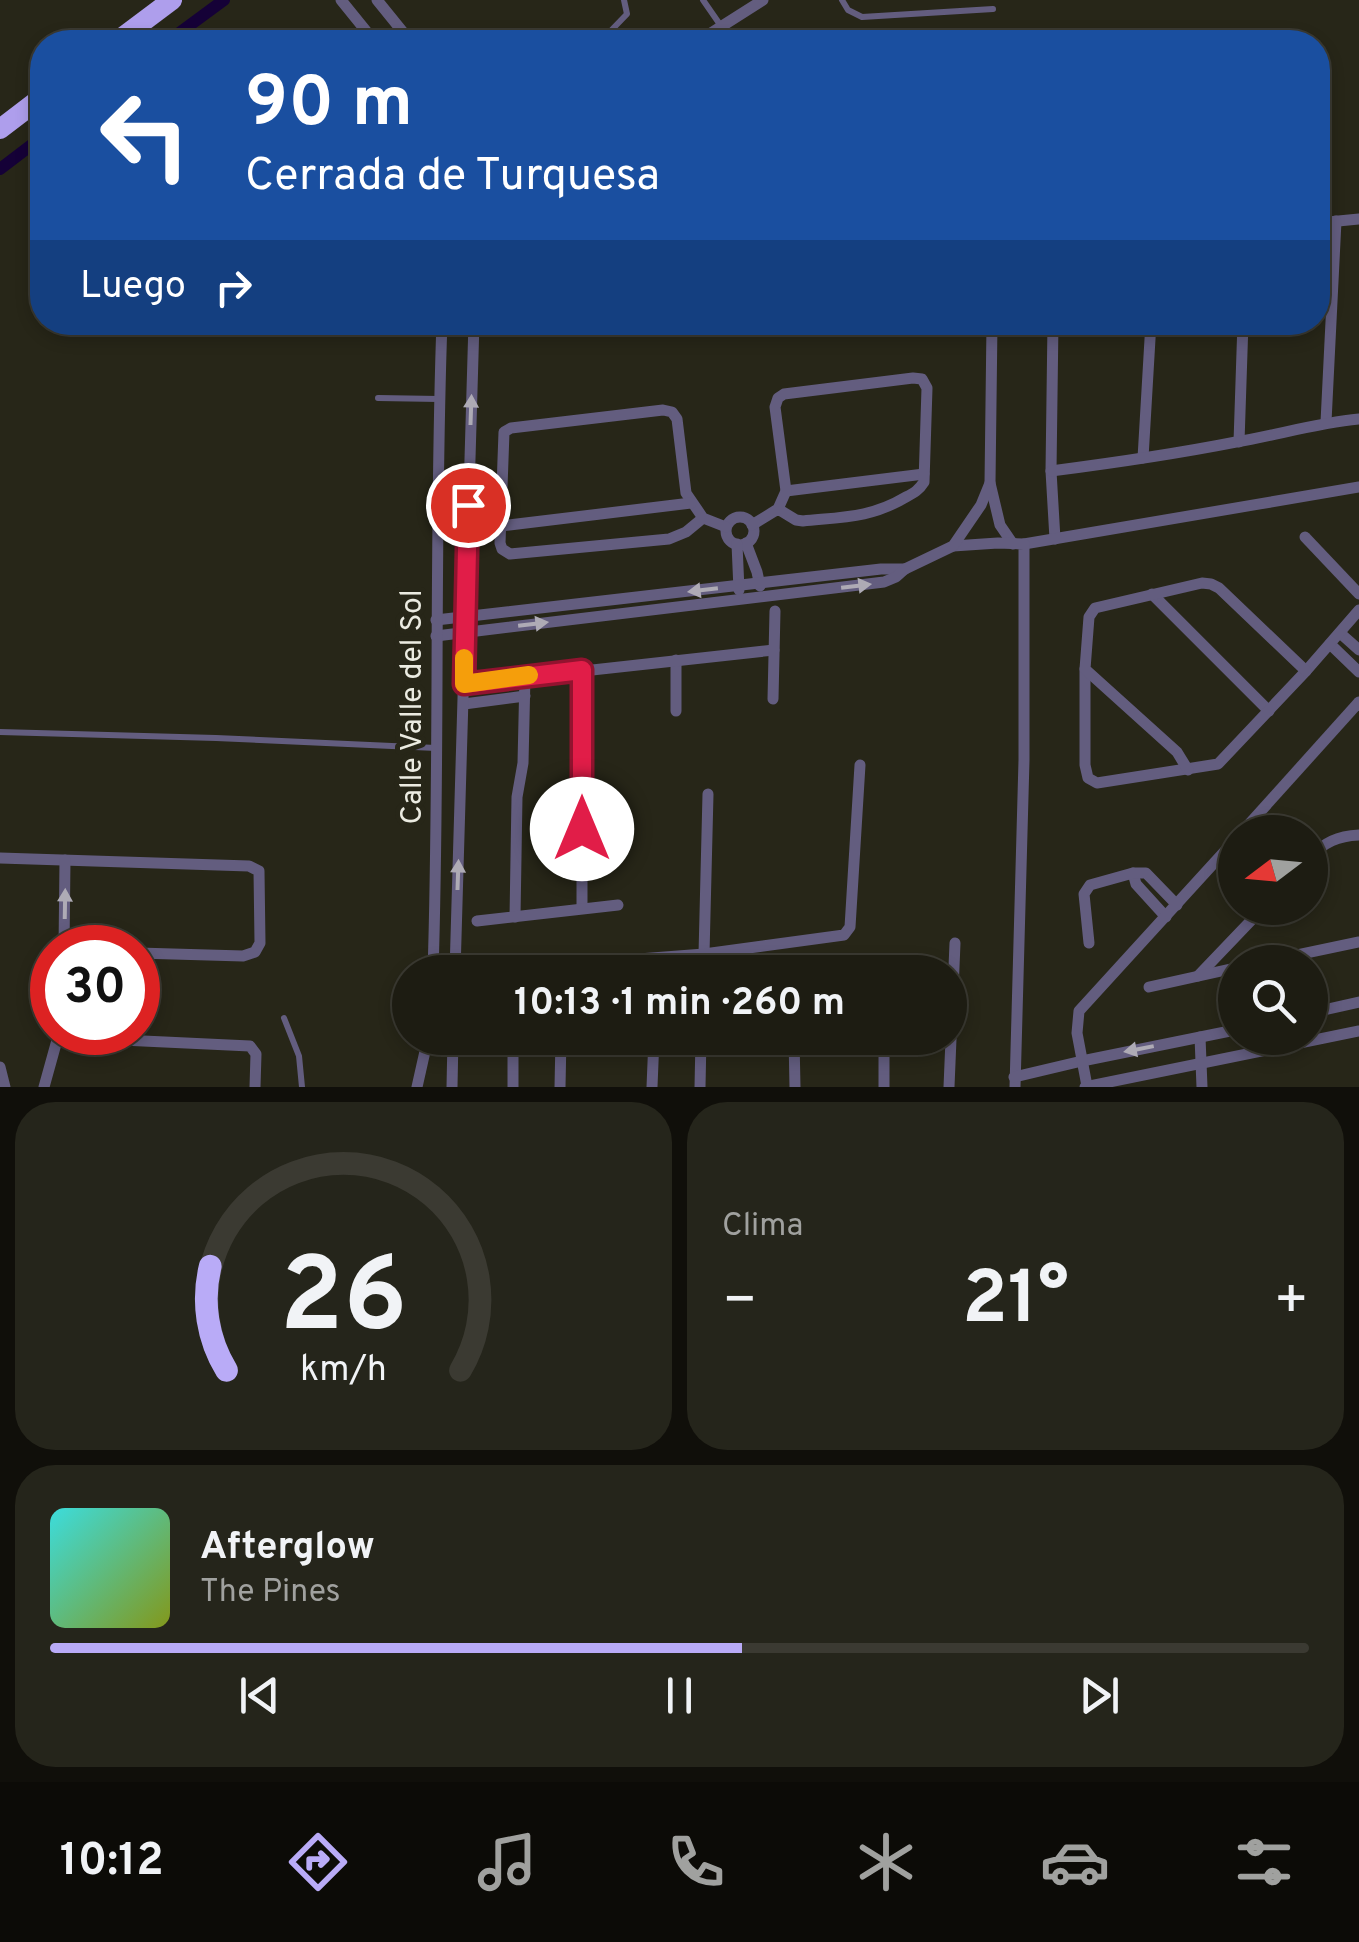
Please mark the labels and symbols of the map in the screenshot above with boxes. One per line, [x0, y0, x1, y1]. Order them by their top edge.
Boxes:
one-way arrow [464, 394, 480, 426]
pin [426, 463, 511, 548]
one-way arrow [840, 578, 872, 594]
one-way arrow [687, 582, 719, 598]
street label: Calle Valle del Sol [395, 590, 432, 825]
one-way arrow [517, 616, 549, 632]
position arrow [530, 777, 634, 881]
north arrow [1218, 815, 1328, 925]
one-way arrow [451, 859, 467, 891]
one-way arrow [57, 887, 73, 919]
speed limit sign: 30 [30, 925, 160, 1055]
one-way arrow [1124, 1042, 1155, 1058]

